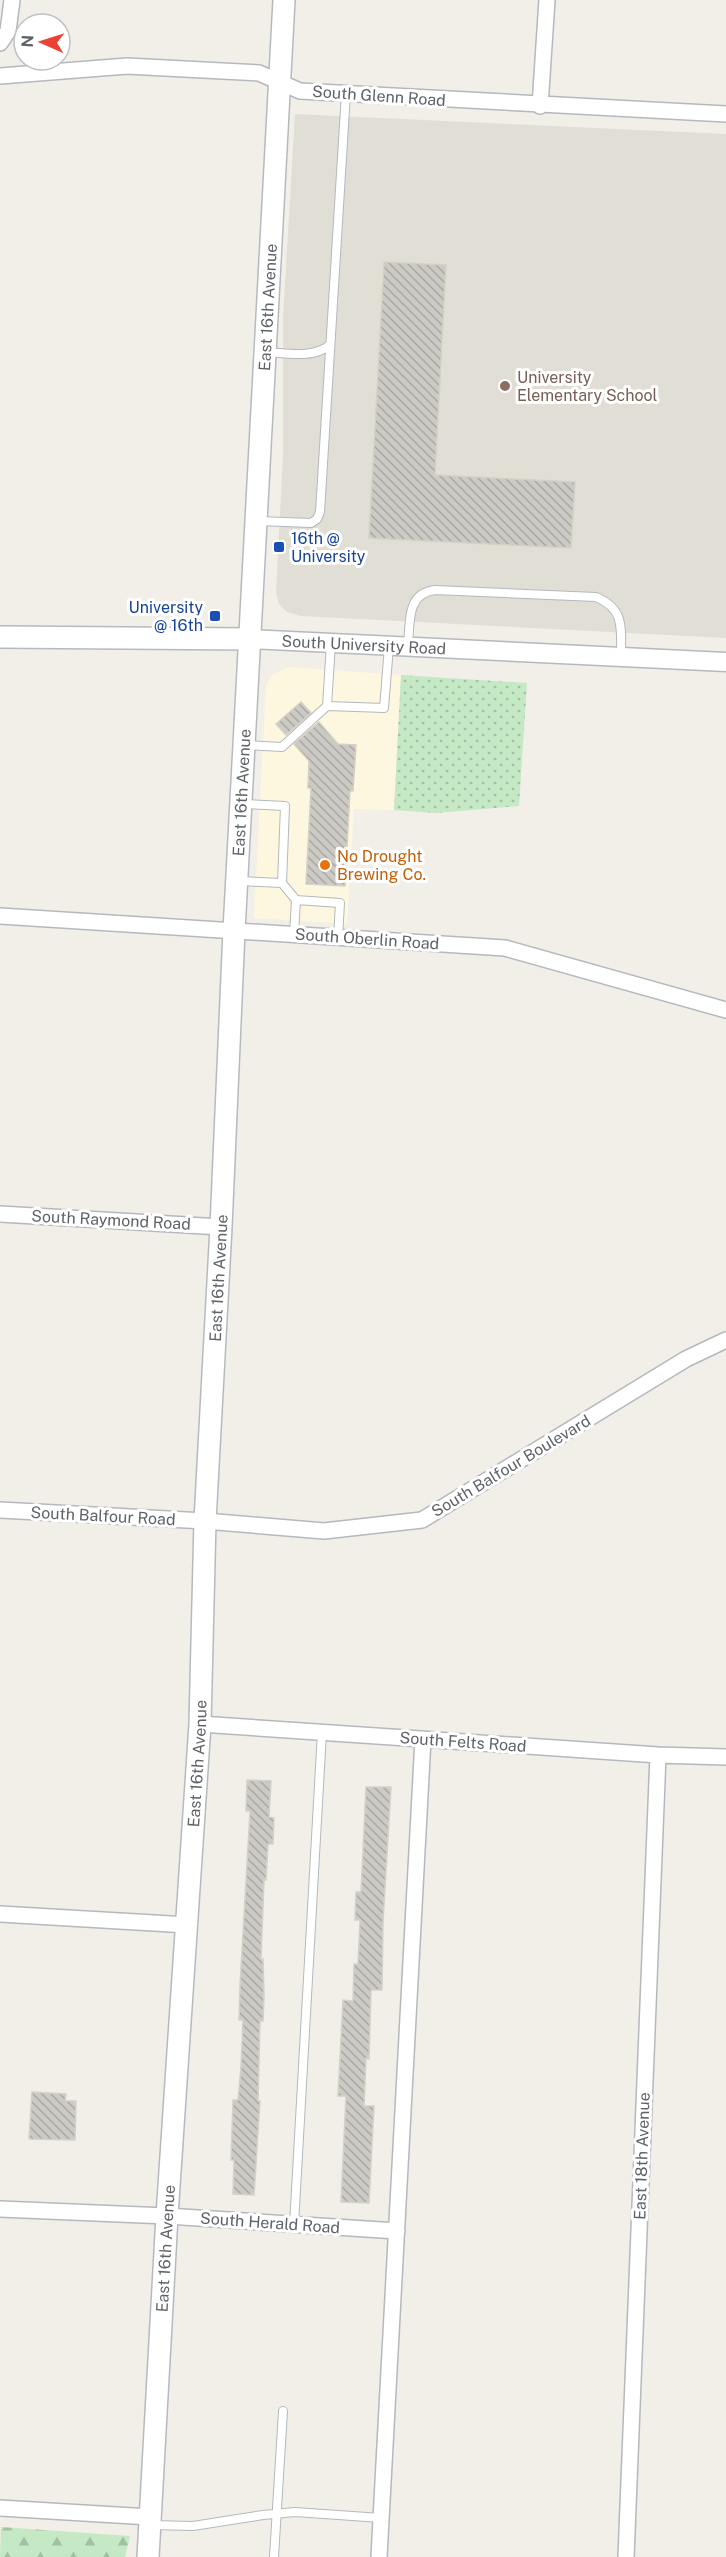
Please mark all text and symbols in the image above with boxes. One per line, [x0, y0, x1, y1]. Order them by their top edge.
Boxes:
north arrow [12, 12, 72, 72]
text: N [18, 34, 37, 48]
street label: South Glenn Road [312, 82, 446, 110]
street label: East 16th Avenue [255, 243, 280, 371]
place label: University Elementary School [517, 368, 658, 405]
marker: University Elementary School [498, 379, 512, 393]
place label: 16th @ University [291, 529, 366, 566]
marker: 16th @ University [272, 540, 286, 554]
place label: University @ 16th [129, 598, 203, 635]
marker: University @ 16th [208, 609, 222, 623]
street label: South University Road [281, 631, 447, 658]
street label: East 16th Avenue [229, 728, 254, 857]
place label: No Drought Brewing Co. [337, 847, 426, 884]
marker: No Drought Brewing Co. [318, 858, 332, 872]
street label: South Oberlin Road [294, 924, 440, 954]
street label: South Raymond Road [31, 1206, 191, 1234]
street label: East 16th Avenue [205, 1214, 231, 1342]
street label: South Balfour Boulevard [428, 1411, 594, 1521]
street label: South Balfour Road [30, 1503, 176, 1529]
street label: East 16th Avenue [184, 1700, 210, 1828]
street label: South Felts Road [399, 1728, 527, 1756]
street label: East 18th Avenue [630, 2092, 654, 2220]
street label: East 16th Avenue [152, 2184, 179, 2313]
street label: South Herald Road [199, 2209, 341, 2237]

